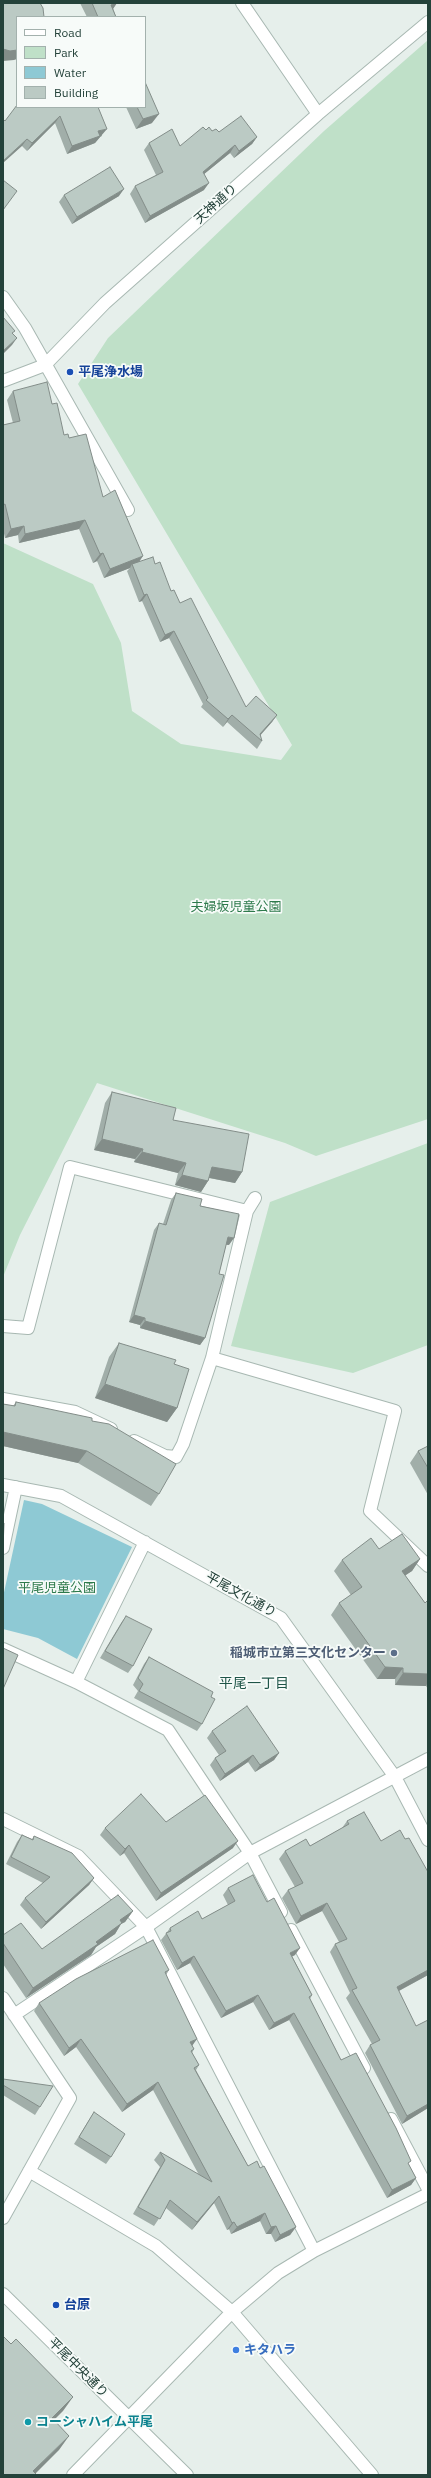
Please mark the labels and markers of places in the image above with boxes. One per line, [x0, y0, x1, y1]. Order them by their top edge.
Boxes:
place label: 平尾浄水場 [78, 364, 143, 380]
marker: 平尾浄水場 [65, 367, 75, 377]
place label: 稲城市立第三文化センター [230, 1645, 386, 1661]
marker: 稲城市立第三文化センター [389, 1648, 399, 1658]
place label: 台原 [64, 2297, 90, 2313]
marker: 台原 [51, 2300, 61, 2310]
place label: キタハラ [244, 2342, 296, 2358]
marker: キタハラ [231, 2345, 241, 2355]
place label: コーシャハイム平尾 [36, 2414, 153, 2430]
marker: コーシャハイム平尾 [23, 2417, 33, 2427]

